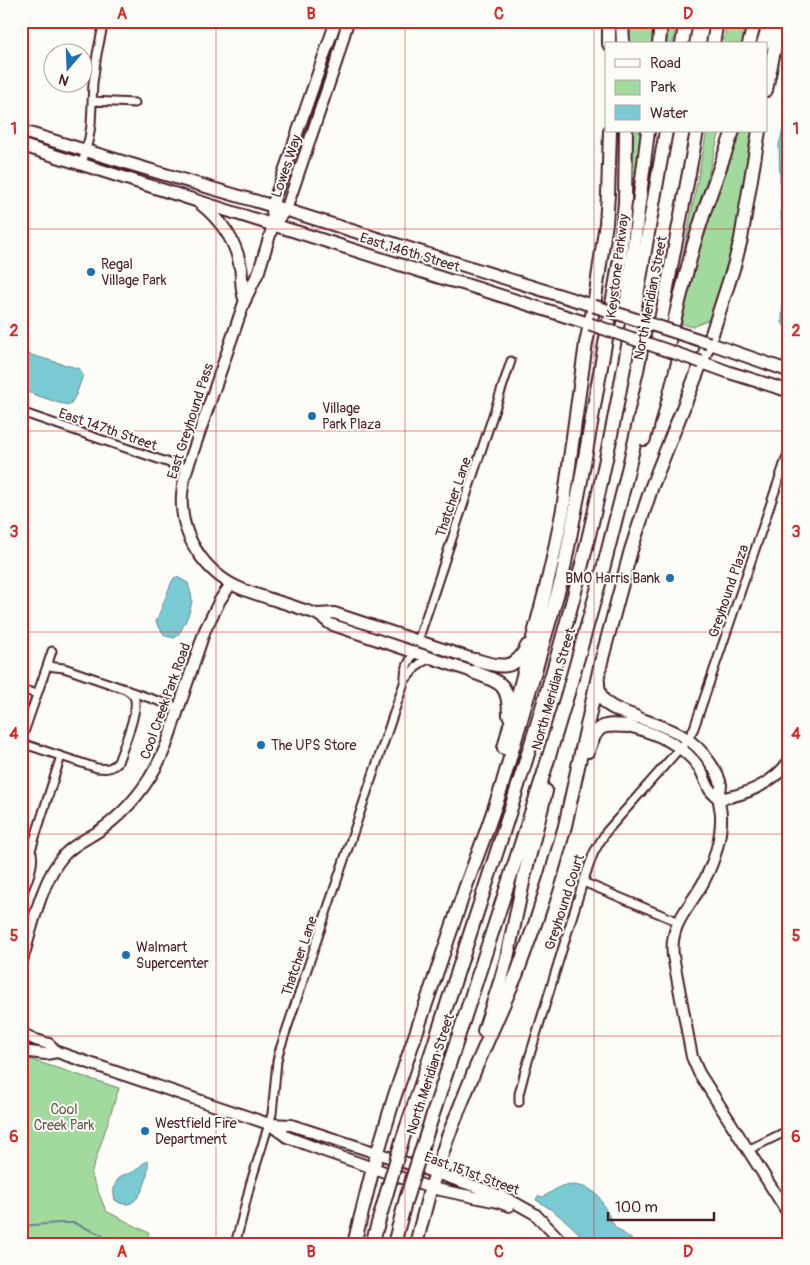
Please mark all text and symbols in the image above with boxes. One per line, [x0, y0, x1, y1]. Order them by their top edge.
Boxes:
text: A [117, 4, 128, 24]
text: B [306, 4, 316, 24]
text: C [494, 4, 504, 24]
text: D [683, 4, 693, 24]
north arrow [42, 42, 92, 92]
legend [605, 42, 768, 132]
text: Road [650, 54, 681, 73]
text: N [57, 70, 71, 89]
text: Park [650, 78, 677, 97]
text: Water [650, 104, 689, 123]
text: 1 [11, 119, 17, 139]
text: 1 [793, 119, 799, 139]
street label: Lowes Way [268, 132, 305, 200]
street label: Keystone Parkway [603, 213, 632, 319]
street label: East 146th Street [358, 229, 462, 276]
street label: North Meridian Street [630, 234, 671, 362]
place label: Regal Village Park [101, 256, 167, 289]
marker: Regal Village Park [85, 266, 97, 278]
text: 2 [10, 321, 19, 341]
text: 2 [792, 321, 801, 341]
street label: East Greyhound Pass [164, 360, 217, 481]
place label: Village Park Plaza [322, 400, 381, 433]
street label: East 147th Street [56, 405, 160, 454]
marker: Village Park Plaza [306, 410, 318, 422]
street label: Thatcher Lane [432, 455, 475, 539]
text: 3 [10, 522, 19, 542]
text: 3 [792, 522, 801, 542]
street label: Greyhound Plaza [705, 542, 752, 640]
place label: BMO Harris Bank [565, 570, 660, 587]
marker: BMO Harris Bank [664, 572, 676, 584]
street label: North Meridian Street [528, 626, 579, 752]
street label: Cool Creek Park Road [137, 641, 194, 762]
text: 4 [9, 724, 19, 744]
text: 4 [791, 724, 801, 744]
place label: The UPS Store [271, 737, 357, 754]
marker: The UPS Store [255, 739, 267, 751]
street label: Greyhound Court [541, 852, 588, 952]
street label: Thatcher Lane [278, 914, 321, 998]
text: 5 [10, 926, 19, 946]
text: 5 [792, 926, 801, 946]
place label: Walmart Supercenter [136, 939, 209, 972]
marker: Walmart Supercenter [120, 949, 132, 961]
street label: North Meridian Street [403, 1011, 458, 1137]
park label: Cool Creek Park [34, 1101, 94, 1134]
place label: Westfield Fire Department [155, 1115, 237, 1148]
marker: Westfield Fire Department [139, 1125, 151, 1137]
text: 6 [9, 1127, 19, 1147]
text: 6 [791, 1127, 801, 1147]
street label: East 151st Street [422, 1148, 522, 1199]
scale bar [608, 1190, 714, 1222]
text: 100 m [615, 1198, 658, 1217]
text: A [117, 1242, 128, 1262]
text: B [306, 1242, 316, 1262]
text: C [494, 1242, 504, 1262]
text: D [683, 1242, 693, 1262]

